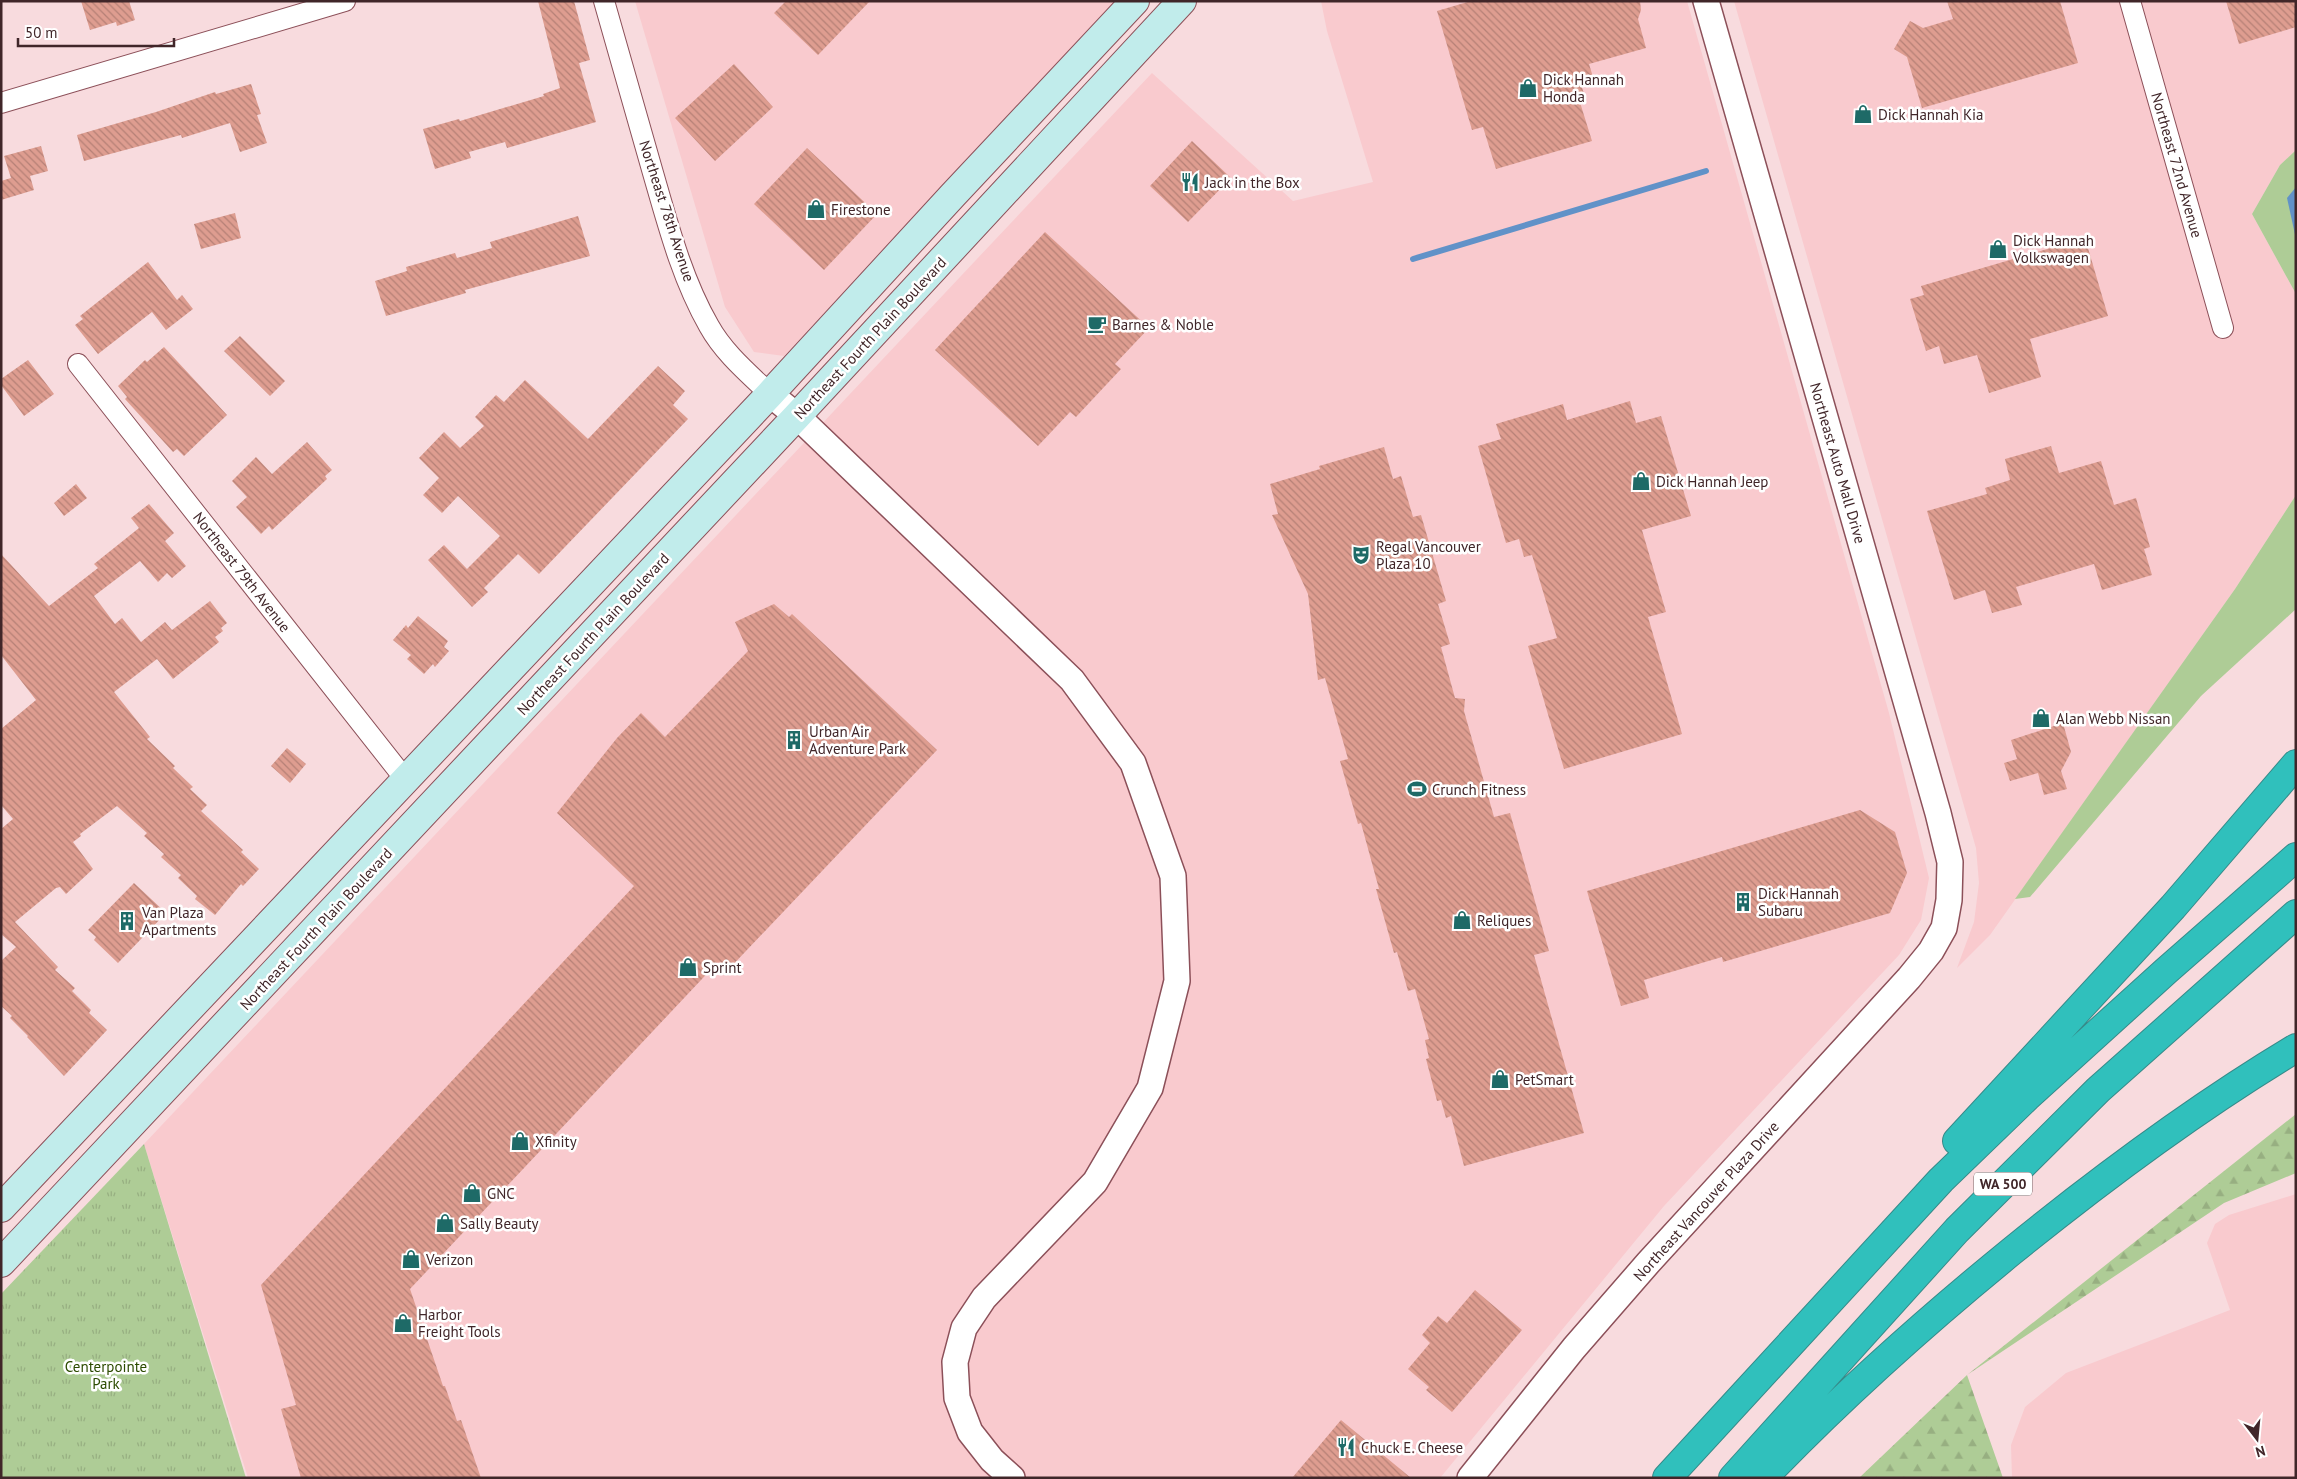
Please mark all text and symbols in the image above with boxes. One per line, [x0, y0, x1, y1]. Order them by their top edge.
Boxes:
scale bar [18, 15, 174, 47]
text: 50 m [25, 23, 58, 42]
place label: Dick Hannah Honda [1543, 70, 1624, 106]
shop icon: Dick Hannah Honda [1517, 77, 1539, 99]
street label: Northeast 72nd Avenue [2147, 90, 2207, 240]
shop icon: Dick Hannah Kia [1852, 103, 1874, 125]
place label: Dick Hannah Kia [1878, 105, 1984, 124]
street label: Northeast 78th Avenue [635, 138, 699, 284]
restaurant icon: Jack in the Box [1179, 171, 1201, 193]
place label: Jack in the Box [1204, 173, 1300, 192]
shop icon: Firestone [805, 198, 827, 220]
place label: Firestone [831, 200, 891, 219]
place label: Dick Hannah Volkswagen [2012, 231, 2094, 267]
shop icon: Dick Hannah Volkswagen [1987, 238, 2009, 260]
street label: Northeast Fourth Plain Boulevard [790, 253, 950, 423]
cafe icon: Barnes & Noble [1086, 313, 1108, 335]
place label: Barnes & Noble [1112, 315, 1214, 334]
street label: Northeast Auto Mall Drive [1806, 380, 1870, 546]
shop icon: Dick Hannah Jeep [1630, 470, 1652, 492]
place label: Dick Hannah Jeep [1656, 472, 1768, 491]
street label: Northeast 79th Avenue [189, 508, 295, 636]
place label: Regal Vancouver Plaza 10 [1376, 537, 1481, 573]
theatre icon: Regal Vancouver Plaza 10 [1350, 544, 1372, 566]
street label: Northeast Fourth Plain Boulevard [513, 549, 673, 719]
shop icon: Alan Webb Nissan [2030, 707, 2052, 729]
place label: Alan Webb Nissan [2056, 709, 2171, 728]
place label: Urban Air Adventure Park [809, 722, 907, 758]
building icon: Urban Air Adventure Park [783, 729, 805, 751]
sports icon: Crunch Fitness [1406, 778, 1428, 800]
place label: Crunch Fitness [1432, 780, 1526, 799]
street label: Northeast Fourth Plain Boulevard [236, 844, 396, 1014]
place label: Dick Hannah Subaru [1758, 884, 1839, 920]
building icon: Dick Hannah Subaru [1732, 891, 1754, 913]
place label: Van Plaza Apartments [141, 903, 216, 939]
shop icon: Reliques [1451, 909, 1473, 931]
building icon: Van Plaza Apartments [116, 910, 138, 932]
place label: Reliques [1477, 911, 1531, 930]
shop icon: Sprint [677, 956, 699, 978]
place label: Sprint [703, 958, 742, 977]
shop icon: PetSmart [1489, 1068, 1511, 1090]
place label: PetSmart [1515, 1070, 1574, 1089]
street label: Northeast Vancouver Plaza Drive [1629, 1117, 1783, 1285]
shop icon: Xfinity [509, 1130, 531, 1152]
place label: Xfinity [535, 1132, 577, 1151]
road number: WA 500 [1974, 1172, 2032, 1196]
shop icon: GNC [461, 1182, 483, 1204]
place label: GNC [487, 1184, 515, 1203]
shop icon: Sally Beauty [434, 1212, 456, 1234]
place label: Sally Beauty [460, 1214, 539, 1233]
shop icon: Verizon [400, 1248, 422, 1270]
place label: Verizon [425, 1250, 473, 1269]
place label: Harbor Freight Tools [418, 1305, 501, 1341]
shop icon: Harbor Freight Tools [392, 1312, 414, 1334]
park label: Centerpointe Park [65, 1357, 147, 1393]
north arrow [2232, 1414, 2282, 1464]
restaurant icon: Chuck E. Cheese [1335, 1436, 1357, 1458]
place label: Chuck E. Cheese [1361, 1438, 1463, 1457]
text: N [2254, 1442, 2267, 1461]

